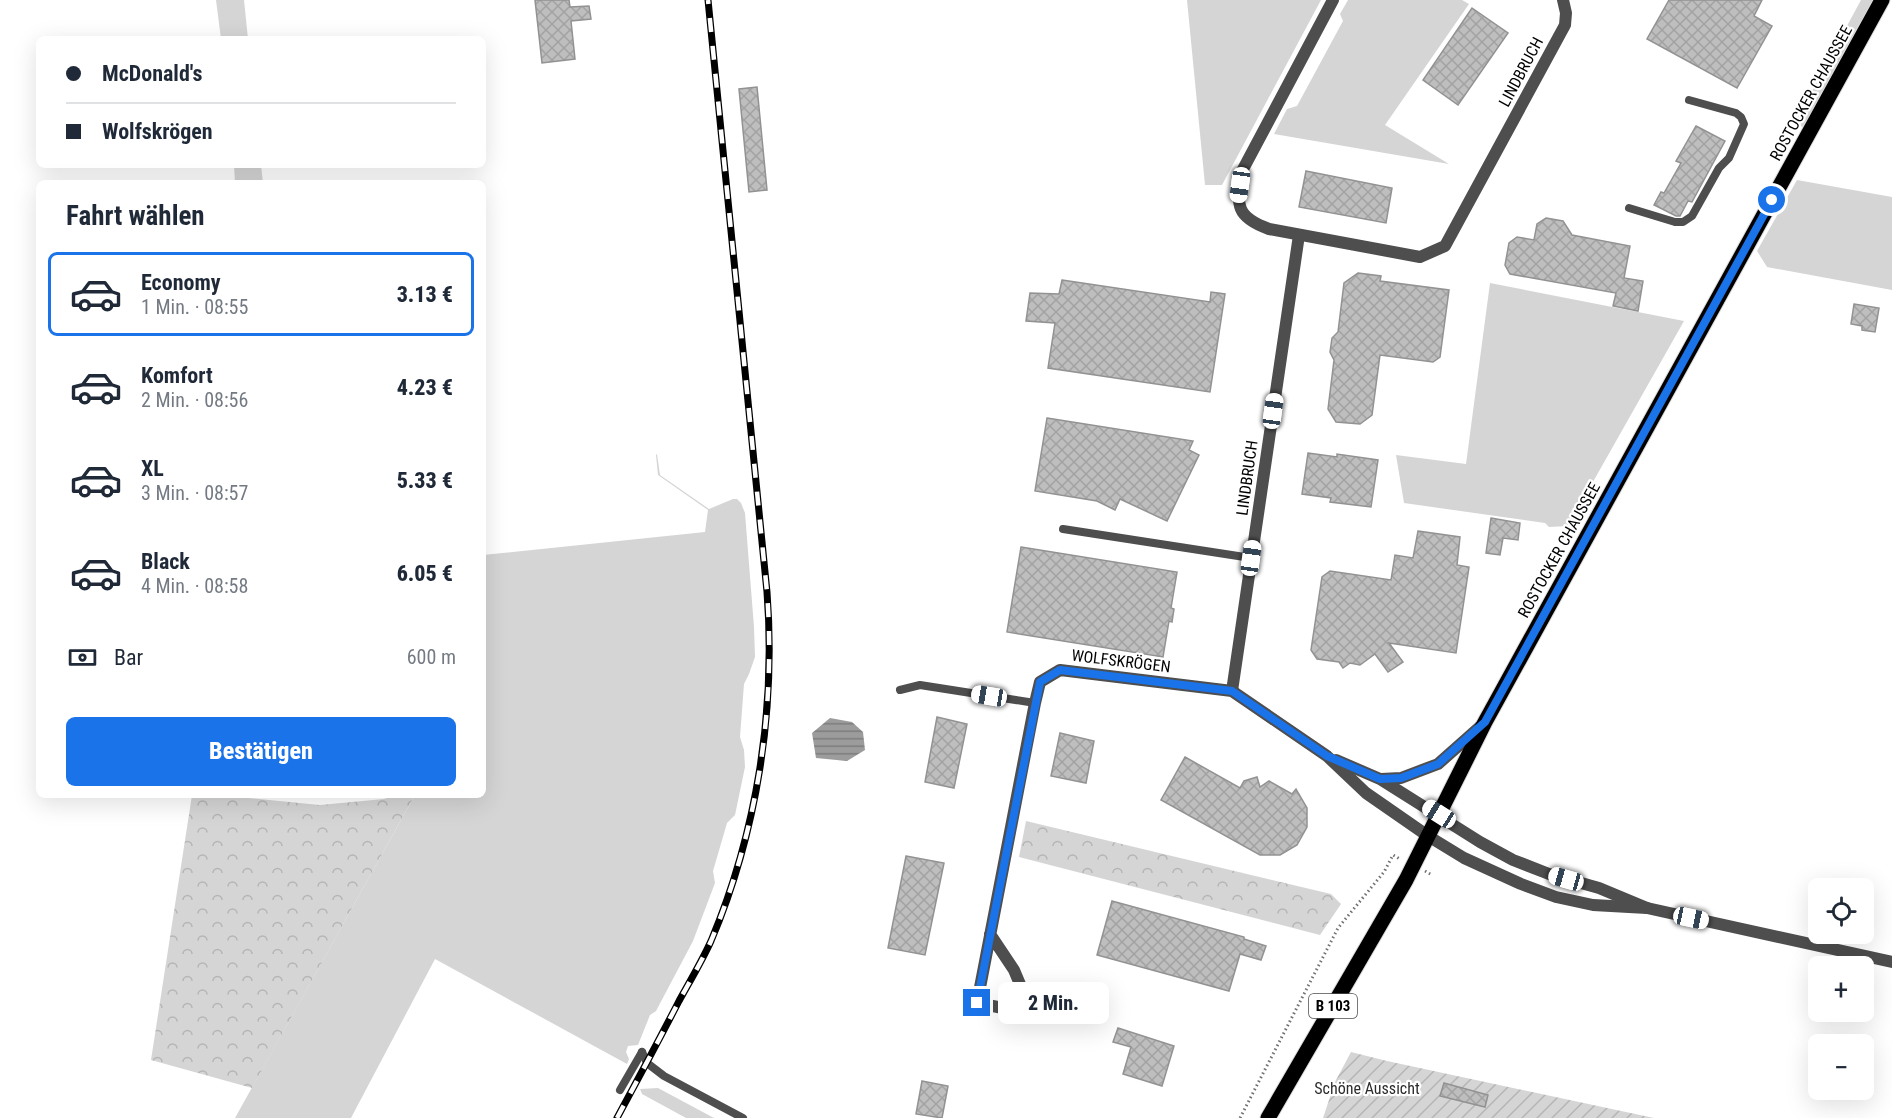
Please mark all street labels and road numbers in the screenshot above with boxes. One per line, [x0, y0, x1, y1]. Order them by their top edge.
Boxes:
street label: ROSTOCKER CHAUSSEE [1766, 22, 1856, 164]
street label: LINDBRUCH [1495, 34, 1547, 110]
street label: LINDBRUCH [1232, 439, 1262, 517]
street label: ROSTOCKER CHAUSSEE [1514, 479, 1604, 621]
street label: WOLFSKRÖGEN [1070, 646, 1172, 676]
road number: B 103 [1309, 994, 1357, 1018]

